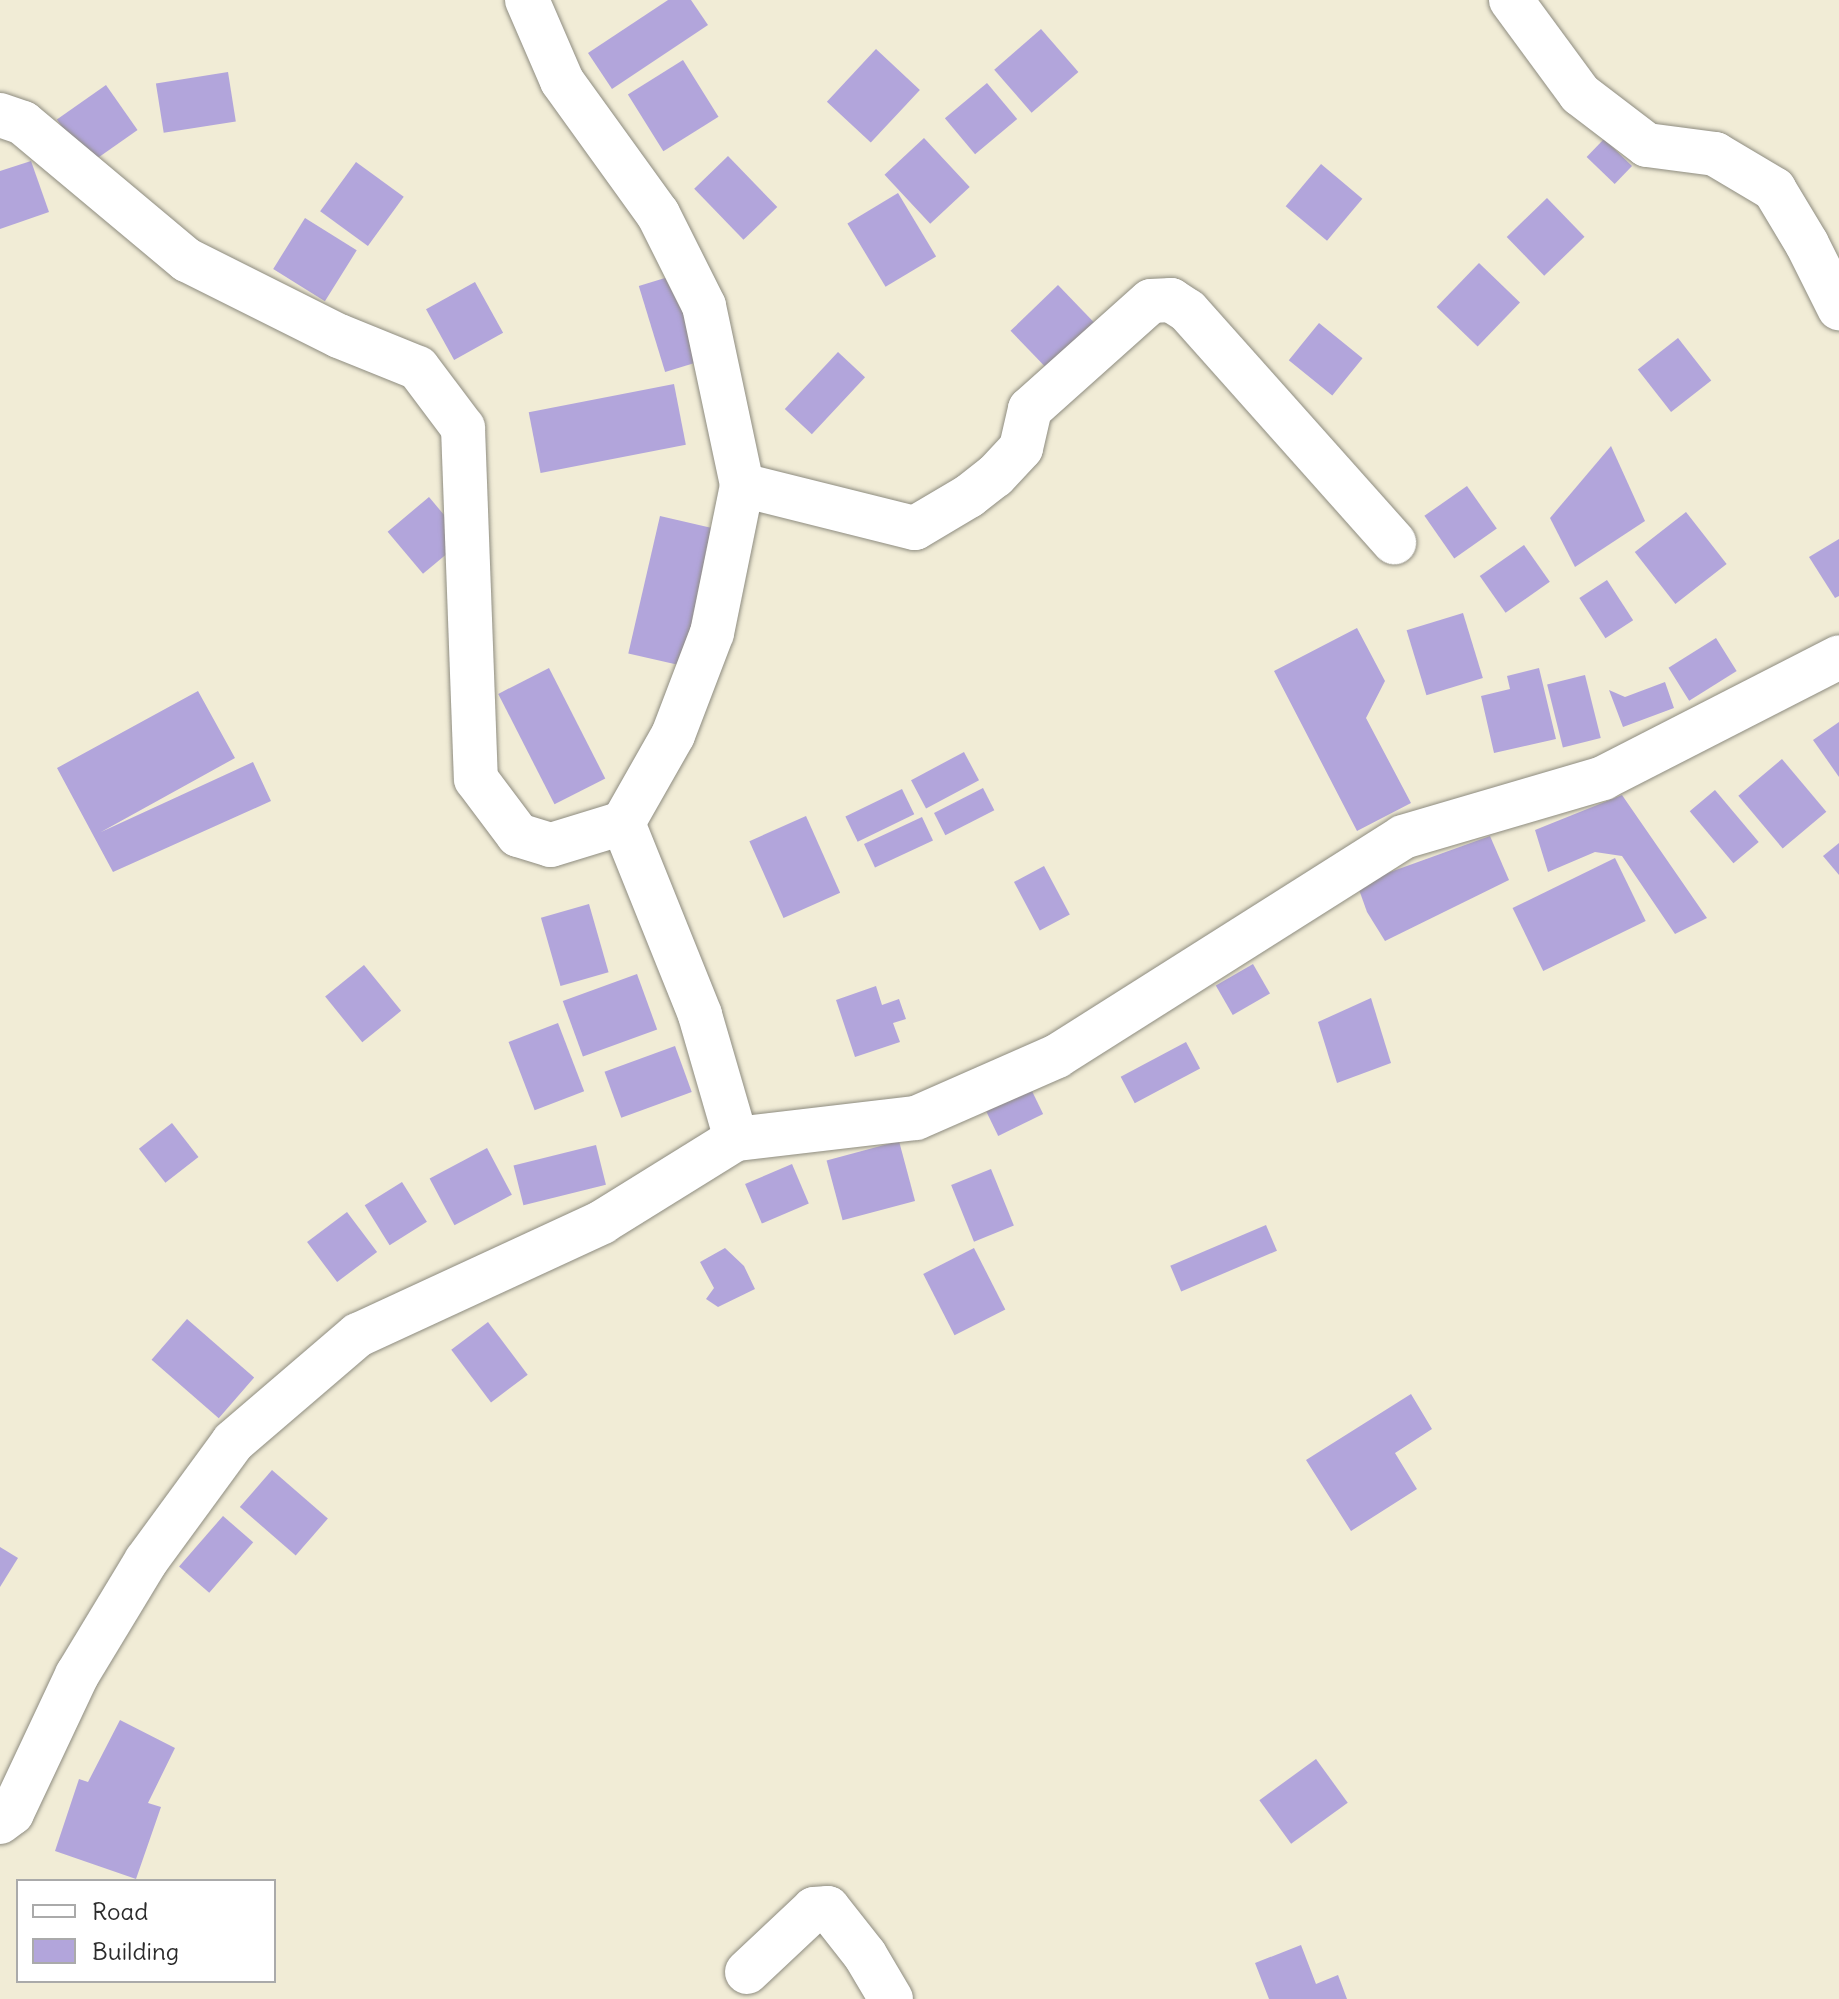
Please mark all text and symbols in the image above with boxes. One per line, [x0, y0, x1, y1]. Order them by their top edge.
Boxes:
legend [16, 1879, 276, 1983]
text: Road [92, 1896, 148, 1926]
text: Building [92, 1936, 179, 1966]

